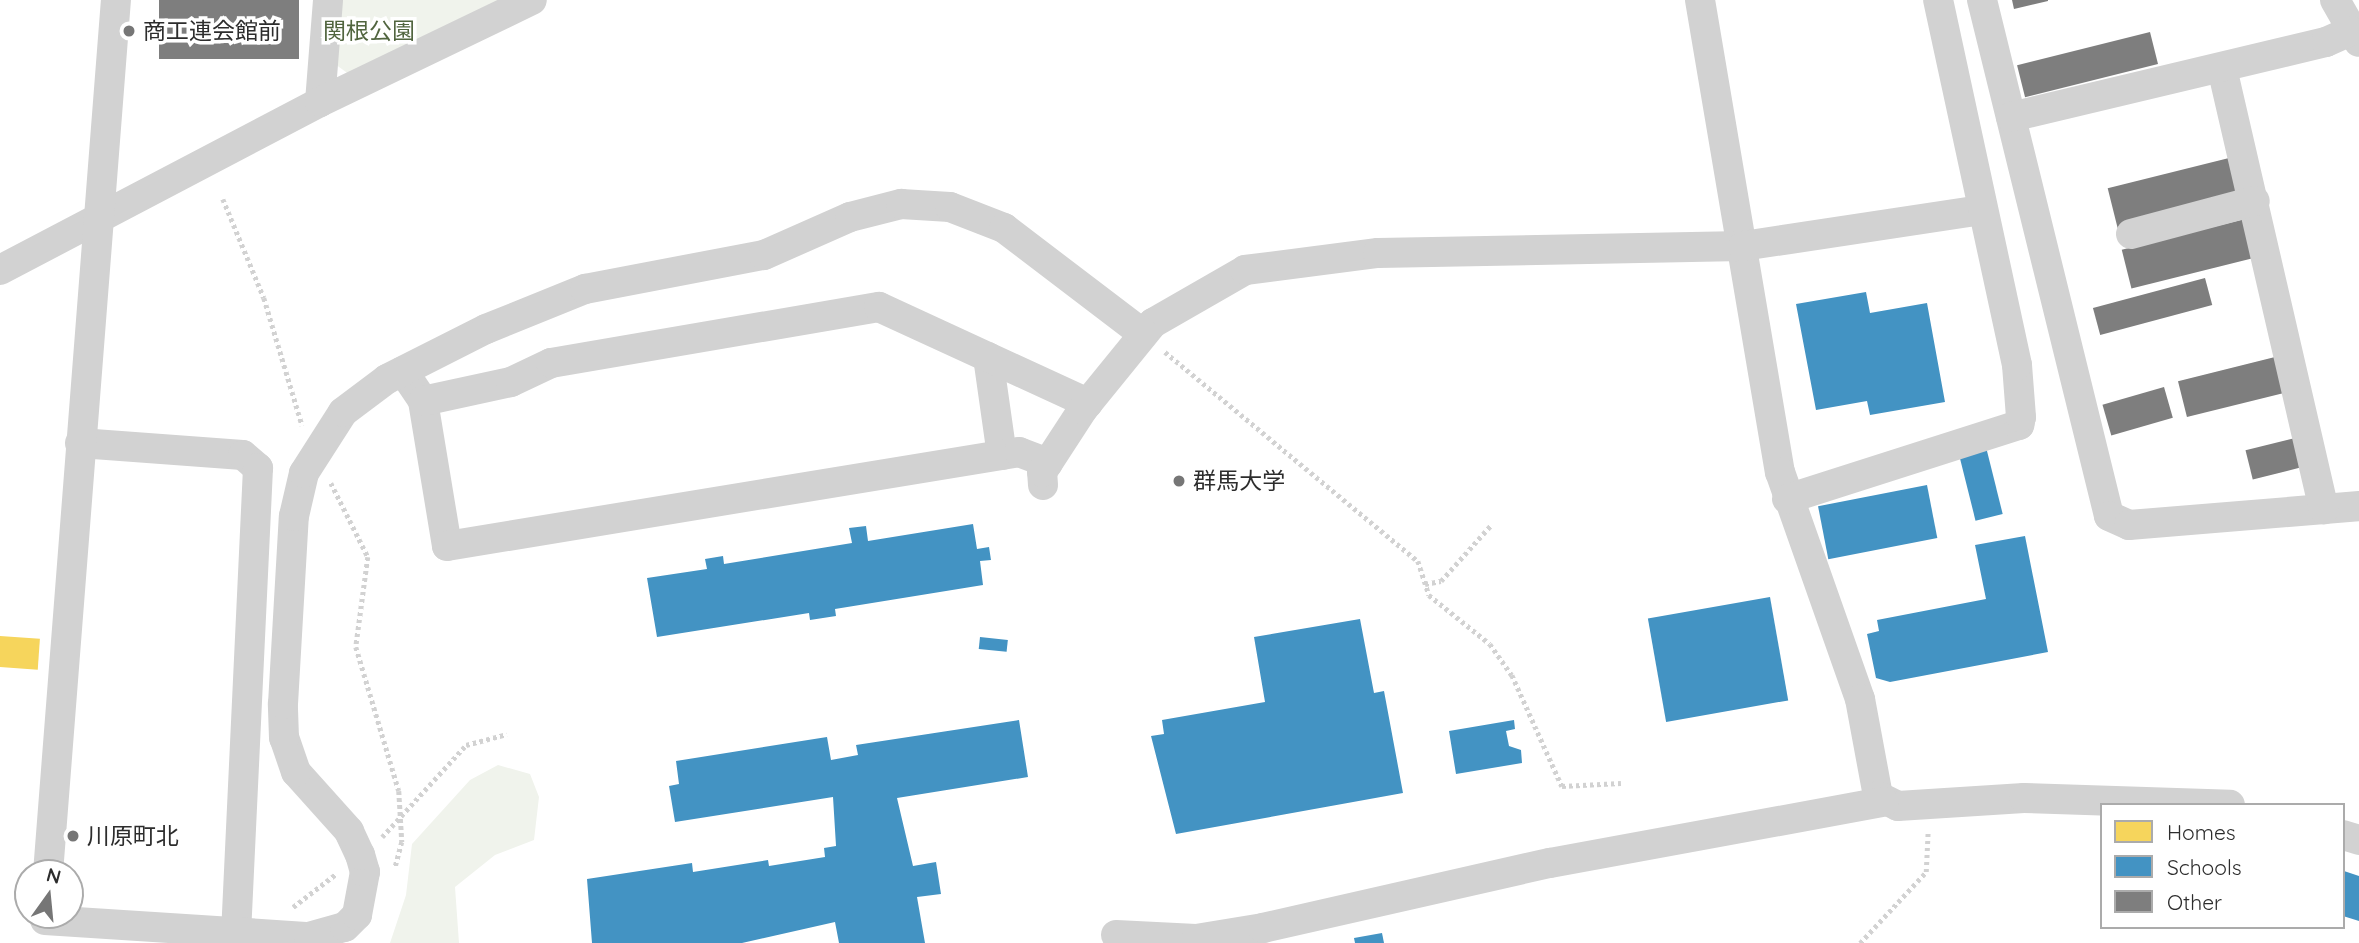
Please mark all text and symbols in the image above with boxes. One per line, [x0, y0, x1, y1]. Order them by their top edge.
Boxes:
place label: 商工連会館前 [143, 17, 281, 45]
park label: 関根公園 [323, 17, 415, 45]
marker: 商工連会館前 [121, 23, 137, 39]
place label: 群馬大学 [1193, 467, 1285, 495]
marker: 群馬大学 [1171, 473, 1187, 489]
legend [2100, 803, 2345, 929]
text: Homes [2167, 819, 2236, 845]
place label: 川原町北 [87, 822, 179, 850]
marker: 川原町北 [65, 828, 81, 844]
text: Schools [2167, 854, 2242, 880]
north arrow [14, 859, 84, 929]
text: N [44, 862, 64, 889]
text: Other [2167, 889, 2222, 915]

